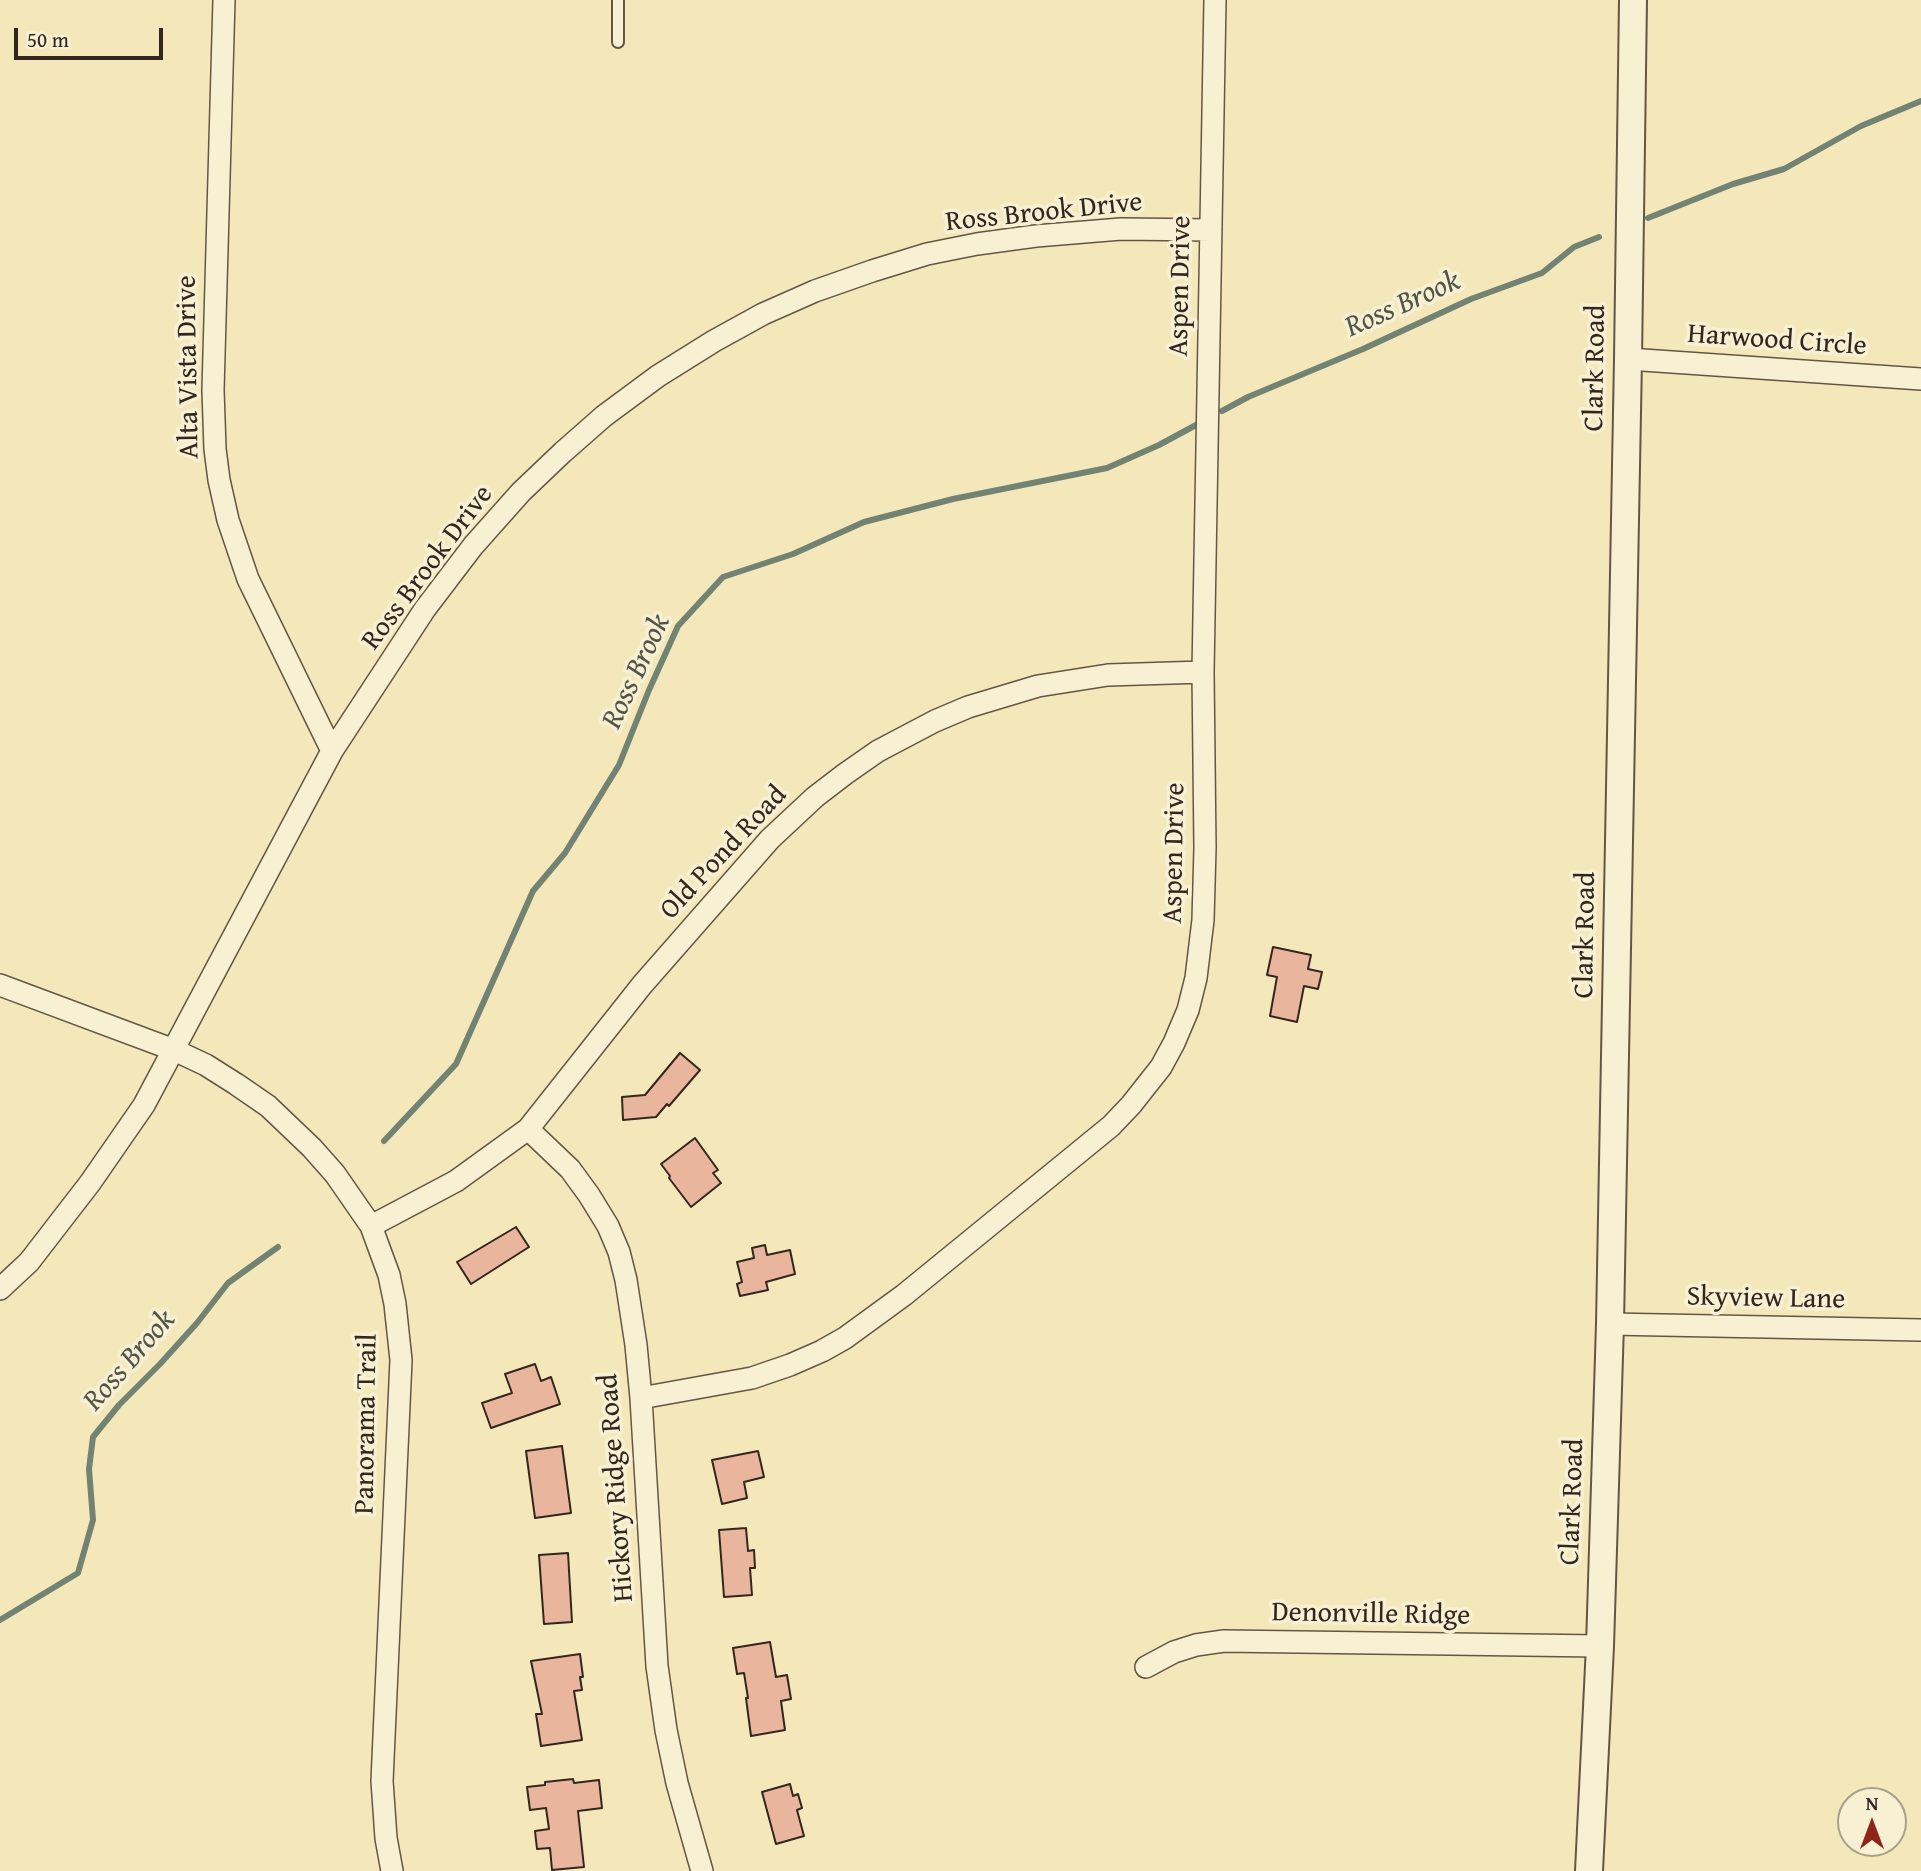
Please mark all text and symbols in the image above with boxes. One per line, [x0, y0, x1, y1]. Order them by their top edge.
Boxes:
scale bar [18, 14, 166, 58]
text: 50 m [27, 24, 69, 55]
street label: Ross Brook Drive [944, 186, 1144, 240]
street label: Aspen Drive [1163, 215, 1199, 357]
water label: Ross Brook [1340, 264, 1466, 346]
street label: Alta Vista Drive [171, 275, 207, 459]
street label: Clark Road [1578, 304, 1614, 432]
street label: Harwood Circle [1686, 318, 1868, 364]
street label: Ross Brook Drive [355, 479, 501, 657]
water label: Ross Brook [595, 609, 679, 735]
street label: Old Pond Road [653, 779, 795, 927]
street label: Aspen Drive [1157, 782, 1193, 924]
street label: Clark Road [1568, 871, 1604, 999]
street label: Skyview Lane [1686, 1281, 1846, 1317]
water label: Ross Brook [76, 1303, 184, 1419]
street label: Panorama Trail [349, 1333, 385, 1515]
street label: Hickory Ridge Road [592, 1373, 642, 1603]
street label: Clark Road [1554, 1438, 1592, 1566]
street label: Denonville Ridge [1271, 1596, 1471, 1634]
north arrow [1837, 1787, 1907, 1857]
text: N [1866, 1789, 1878, 1817]

